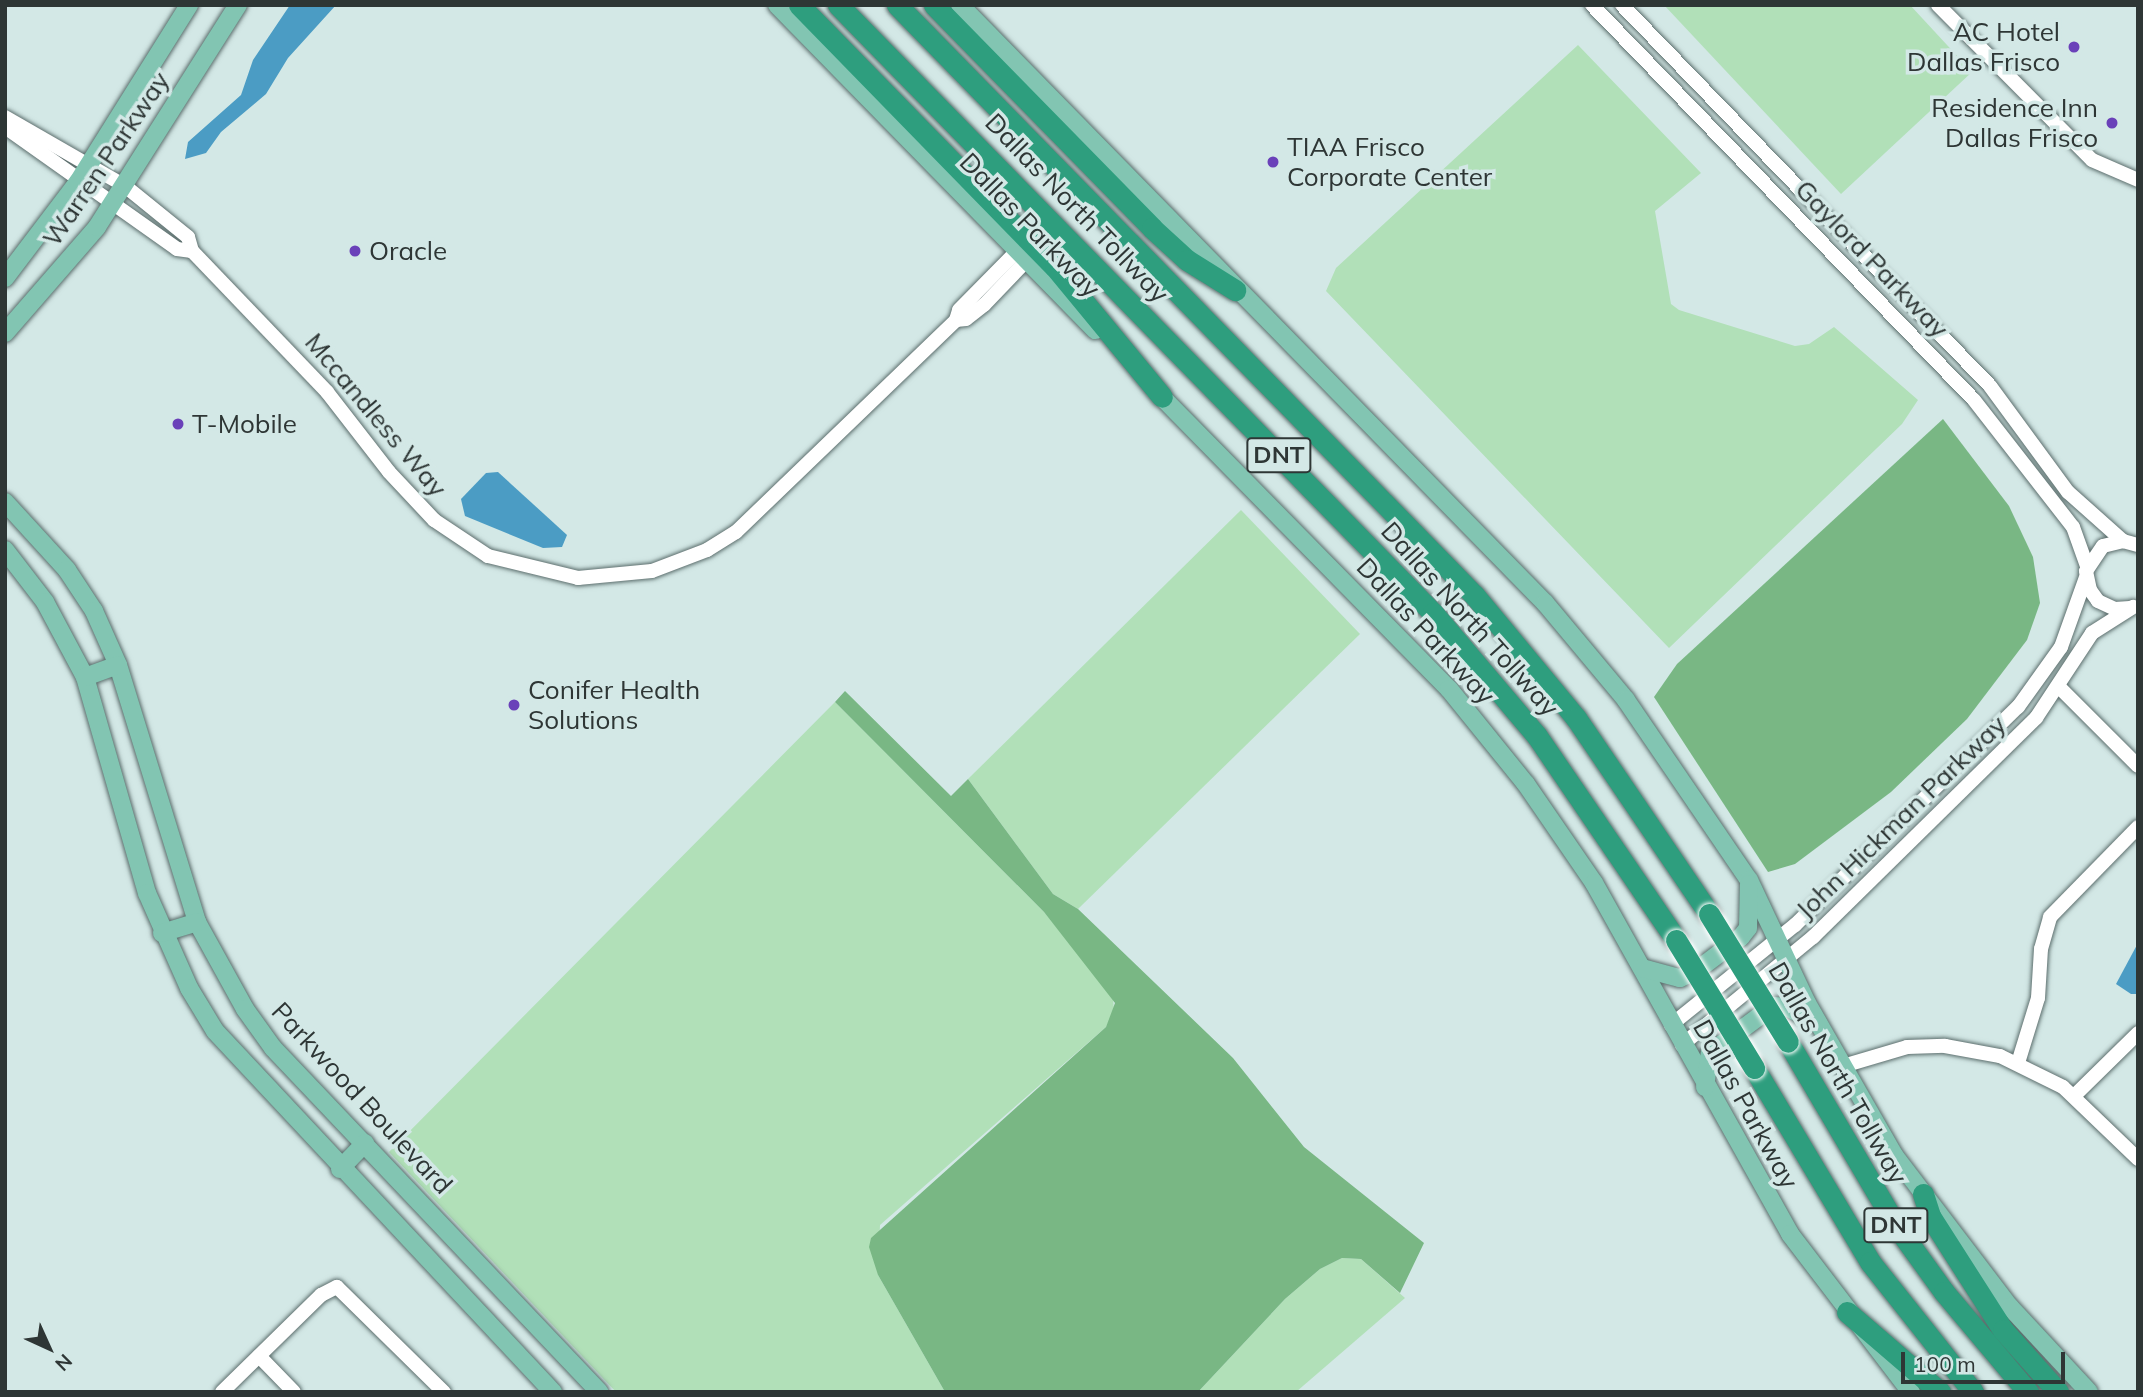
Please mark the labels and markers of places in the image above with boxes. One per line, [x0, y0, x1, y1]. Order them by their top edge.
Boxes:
place label: AC Hotel Dallas Frisco [1907, 16, 2060, 78]
marker: AC Hotel Dallas Frisco [2066, 39, 2082, 55]
place label: Residence Inn Dallas Frisco [1931, 92, 2098, 154]
marker: Residence Inn Dallas Frisco [2104, 115, 2120, 131]
place label: TIAA Frisco Corporate Center [1287, 131, 1492, 192]
marker: TIAA Frisco Corporate Center [1265, 154, 1281, 170]
place label: Oracle [369, 235, 447, 267]
marker: Oracle [347, 243, 363, 259]
place label: T-Mobile [192, 408, 297, 440]
marker: T-Mobile [170, 416, 186, 432]
place label: Conifer Health Solutions [528, 674, 700, 736]
marker: Conifer Health Solutions [506, 697, 522, 713]

